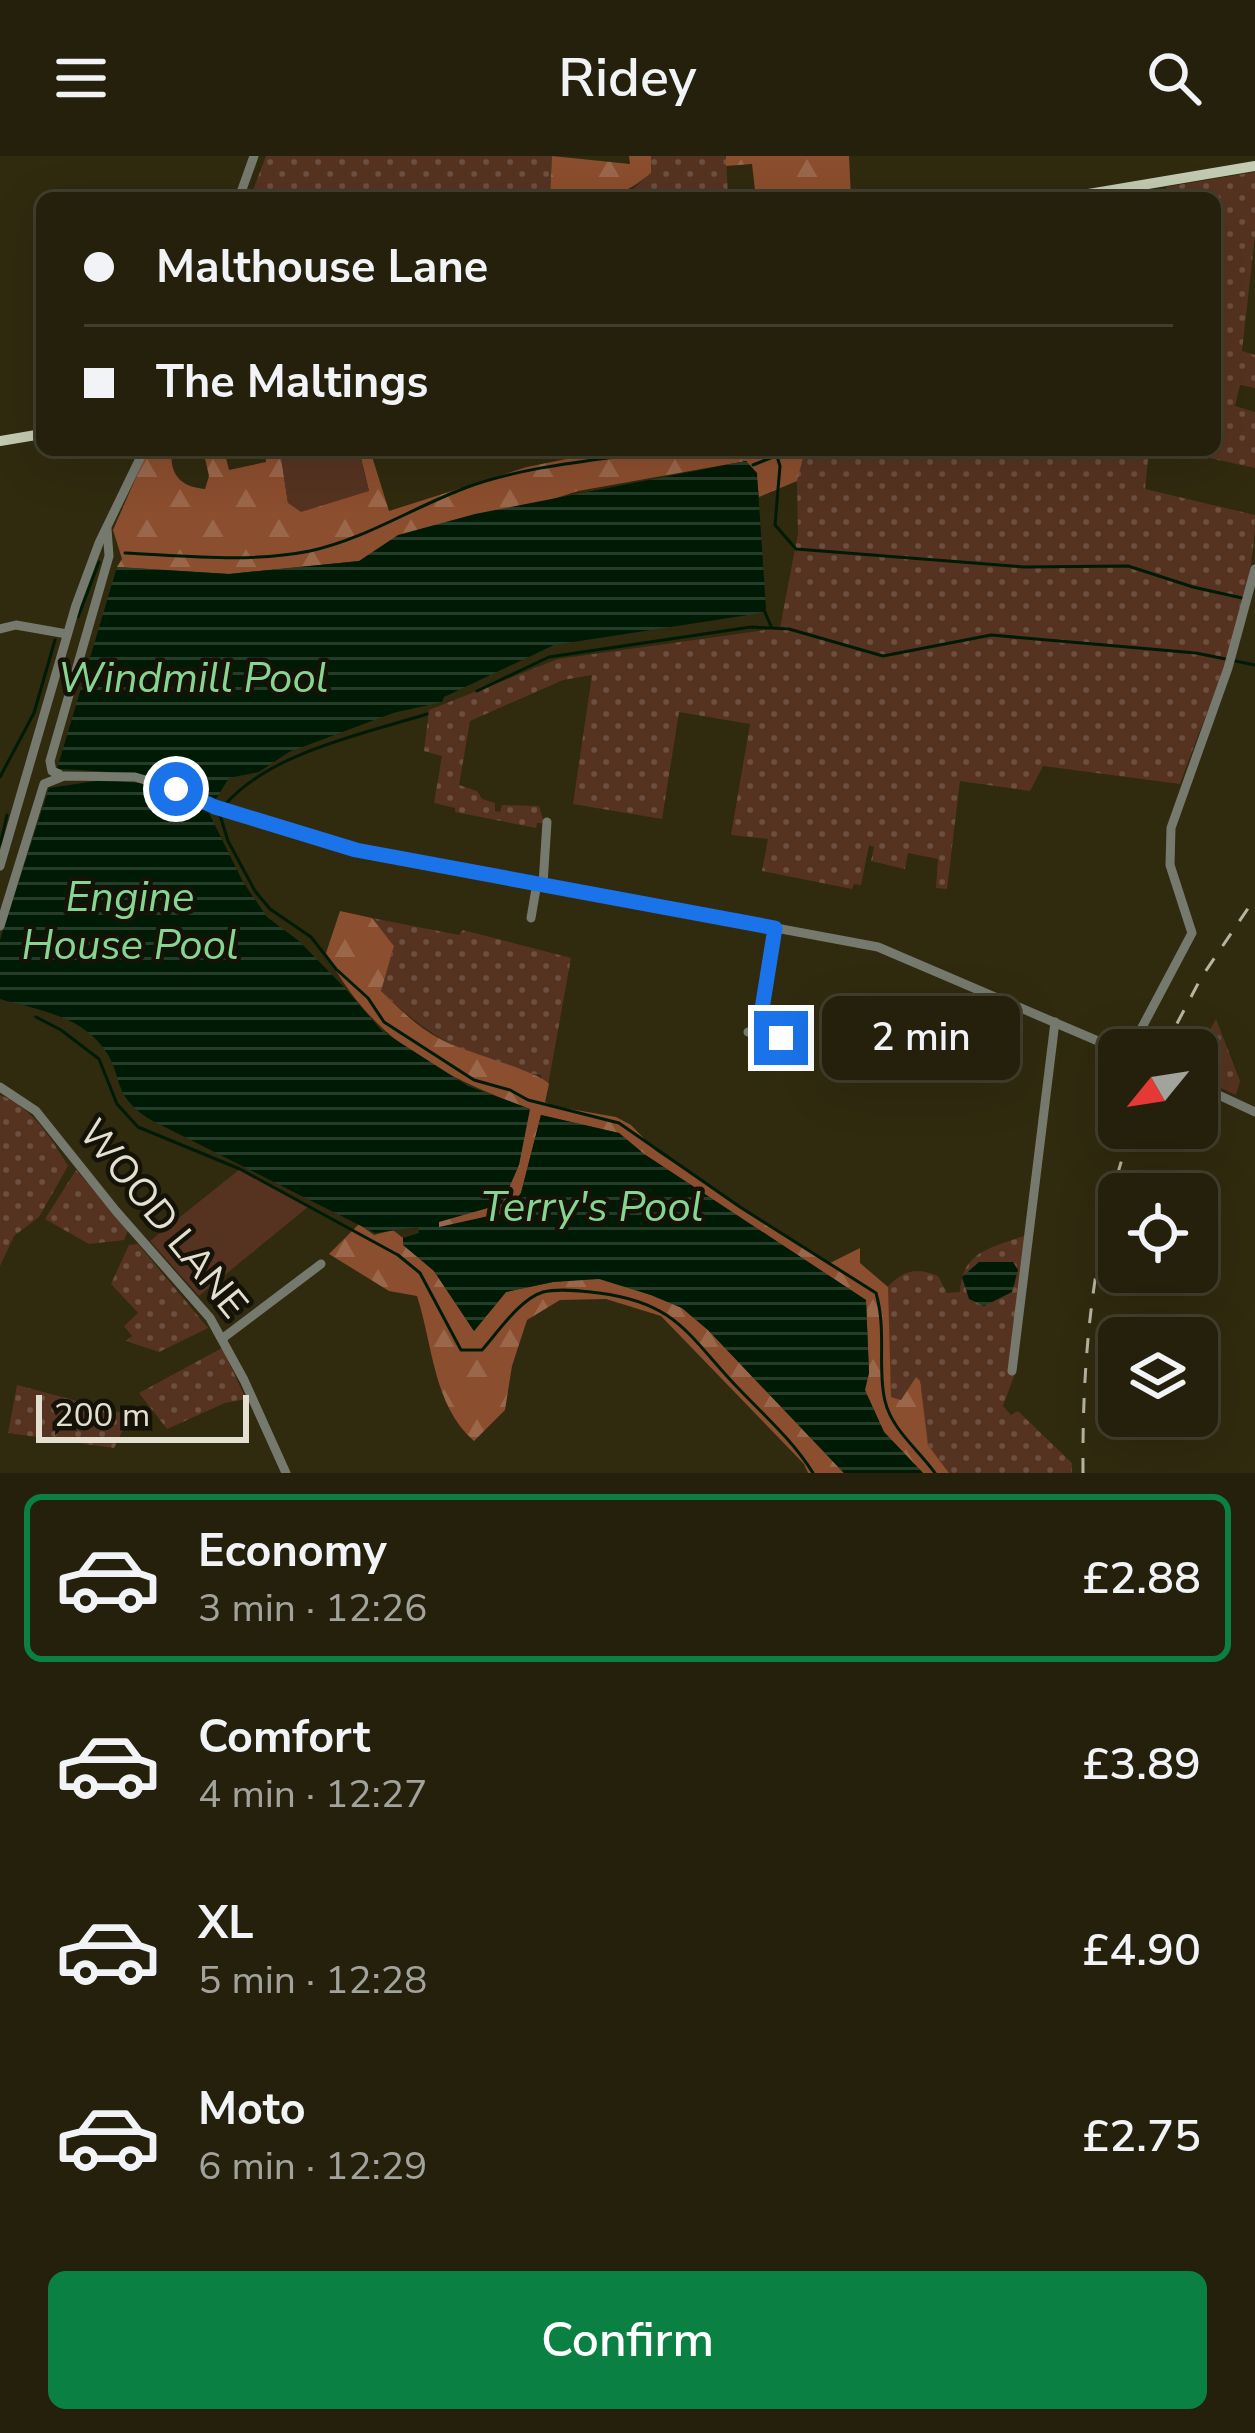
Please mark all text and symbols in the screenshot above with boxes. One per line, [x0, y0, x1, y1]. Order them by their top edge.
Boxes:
text: Ridey [558, 41, 697, 115]
icon: menu [48, 45, 114, 111]
icon: search [1141, 45, 1207, 111]
text: Malthouse Lane [156, 237, 488, 298]
text: The Maltings [156, 352, 428, 413]
water label: Windmill Pool [58, 650, 328, 707]
route start [149, 762, 203, 816]
water label: Engine House Pool [22, 869, 239, 974]
callout: 2 min [823, 996, 1021, 1080]
route end [754, 1011, 808, 1065]
text: 2 min [871, 1011, 971, 1064]
north arrow [1098, 1029, 1218, 1149]
map controls [1098, 1029, 1218, 1437]
street label: WOOD LANE [66, 1108, 260, 1330]
button: locate [1098, 1173, 1218, 1293]
water label: Terry's Pool [481, 1179, 703, 1236]
button: layers [1098, 1317, 1218, 1437]
scale bar [36, 1389, 249, 1442]
text: 200 m [54, 1393, 150, 1438]
text: Economy [198, 1521, 387, 1582]
icon: car [54, 1524, 162, 1632]
text: £2.88 [1082, 1548, 1201, 1609]
text: 3 min · 12:26 [198, 1582, 427, 1635]
text: Comfort [198, 1707, 370, 1768]
icon: car [54, 1710, 162, 1818]
text: £3.89 [1082, 1734, 1201, 1795]
text: 4 min · 12:27 [198, 1768, 427, 1821]
text: XL [198, 1893, 254, 1954]
icon: car [54, 1896, 162, 2004]
text: £4.90 [1082, 1920, 1201, 1981]
text: 5 min · 12:28 [198, 1954, 427, 2007]
text: Moto [198, 2079, 306, 2140]
icon: car [54, 2082, 162, 2190]
text: £2.75 [1082, 2106, 1201, 2167]
text: 6 min · 12:29 [198, 2140, 427, 2193]
button: Confirm [48, 2271, 1207, 2409]

